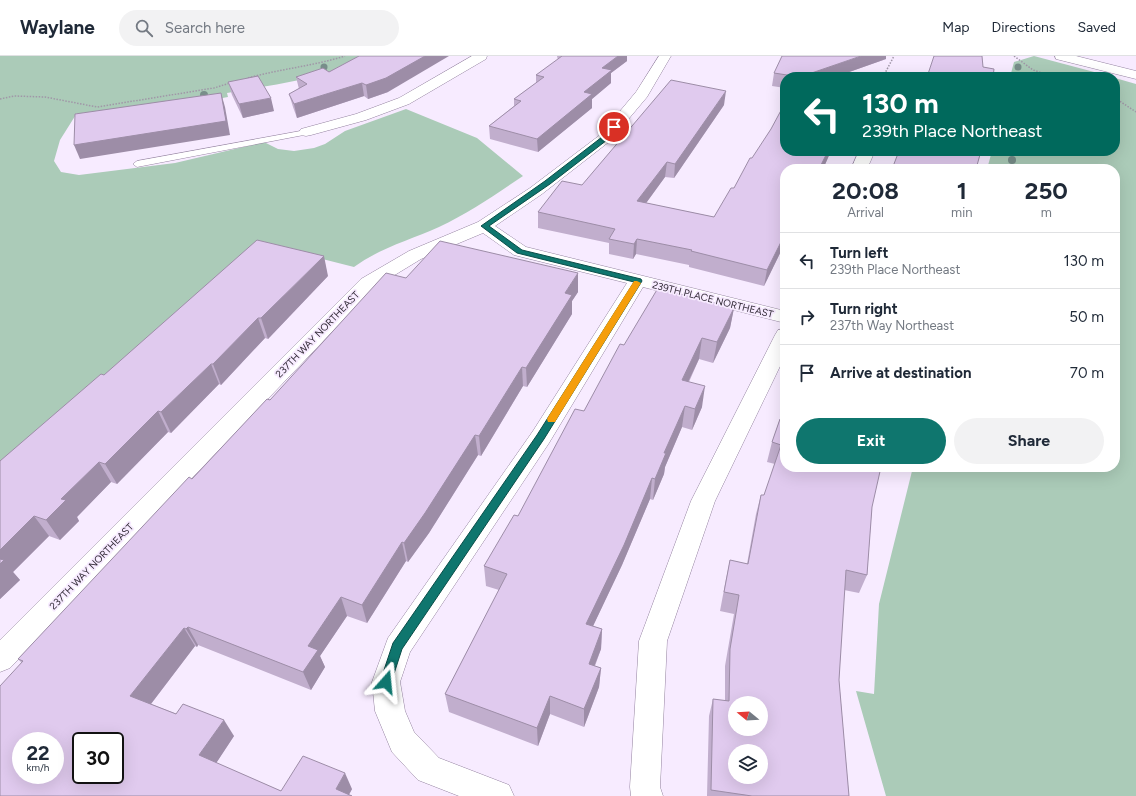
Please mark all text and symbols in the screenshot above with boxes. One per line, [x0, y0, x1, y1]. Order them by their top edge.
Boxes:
search box [119, 10, 399, 46]
text: Waylane [20, 16, 95, 39]
icon: search [133, 17, 155, 39]
text: Search here [165, 19, 245, 37]
text: Map [942, 19, 970, 36]
text: Directions [992, 19, 1055, 36]
text: Saved [1077, 19, 1116, 36]
text: 130 m [862, 86, 939, 120]
icon: left [796, 88, 848, 140]
pin [597, 110, 631, 144]
icon: arrive [603, 116, 625, 138]
text: 239th Place Northeast [862, 120, 1042, 142]
text: 20:08 [832, 176, 899, 205]
text: 1 [957, 176, 967, 205]
text: 250 [1025, 176, 1068, 205]
text: Arrival [847, 205, 884, 220]
text: min [951, 205, 972, 220]
text: m [1041, 205, 1052, 220]
text: Turn left [830, 244, 888, 262]
icon: left [796, 250, 818, 272]
text: 130 m [1064, 252, 1104, 270]
text: 239th Place Northeast [830, 262, 960, 277]
street label: 239TH PLACE NORTHEAST [651, 278, 775, 321]
street label: 237TH WAY NORTHEAST [273, 288, 362, 380]
text: Turn right [830, 300, 898, 318]
icon: right [796, 306, 818, 328]
text: 50 m [1069, 308, 1104, 326]
text: 237th Way Northeast [830, 318, 954, 333]
icon: arrive [796, 362, 818, 384]
text: Arrive at destination [830, 364, 971, 382]
text: 70 m [1070, 364, 1104, 382]
button: Exit [796, 418, 946, 464]
button: Share [954, 418, 1104, 464]
street label: 237TH WAY NORTHEAST [47, 520, 136, 612]
position arrow [365, 661, 407, 703]
north arrow [728, 696, 768, 736]
map controls [728, 696, 768, 784]
speed limit sign: 30 [72, 732, 124, 784]
text: 22 [26, 741, 50, 765]
button: layers [728, 744, 768, 784]
text: km/h [27, 761, 49, 774]

